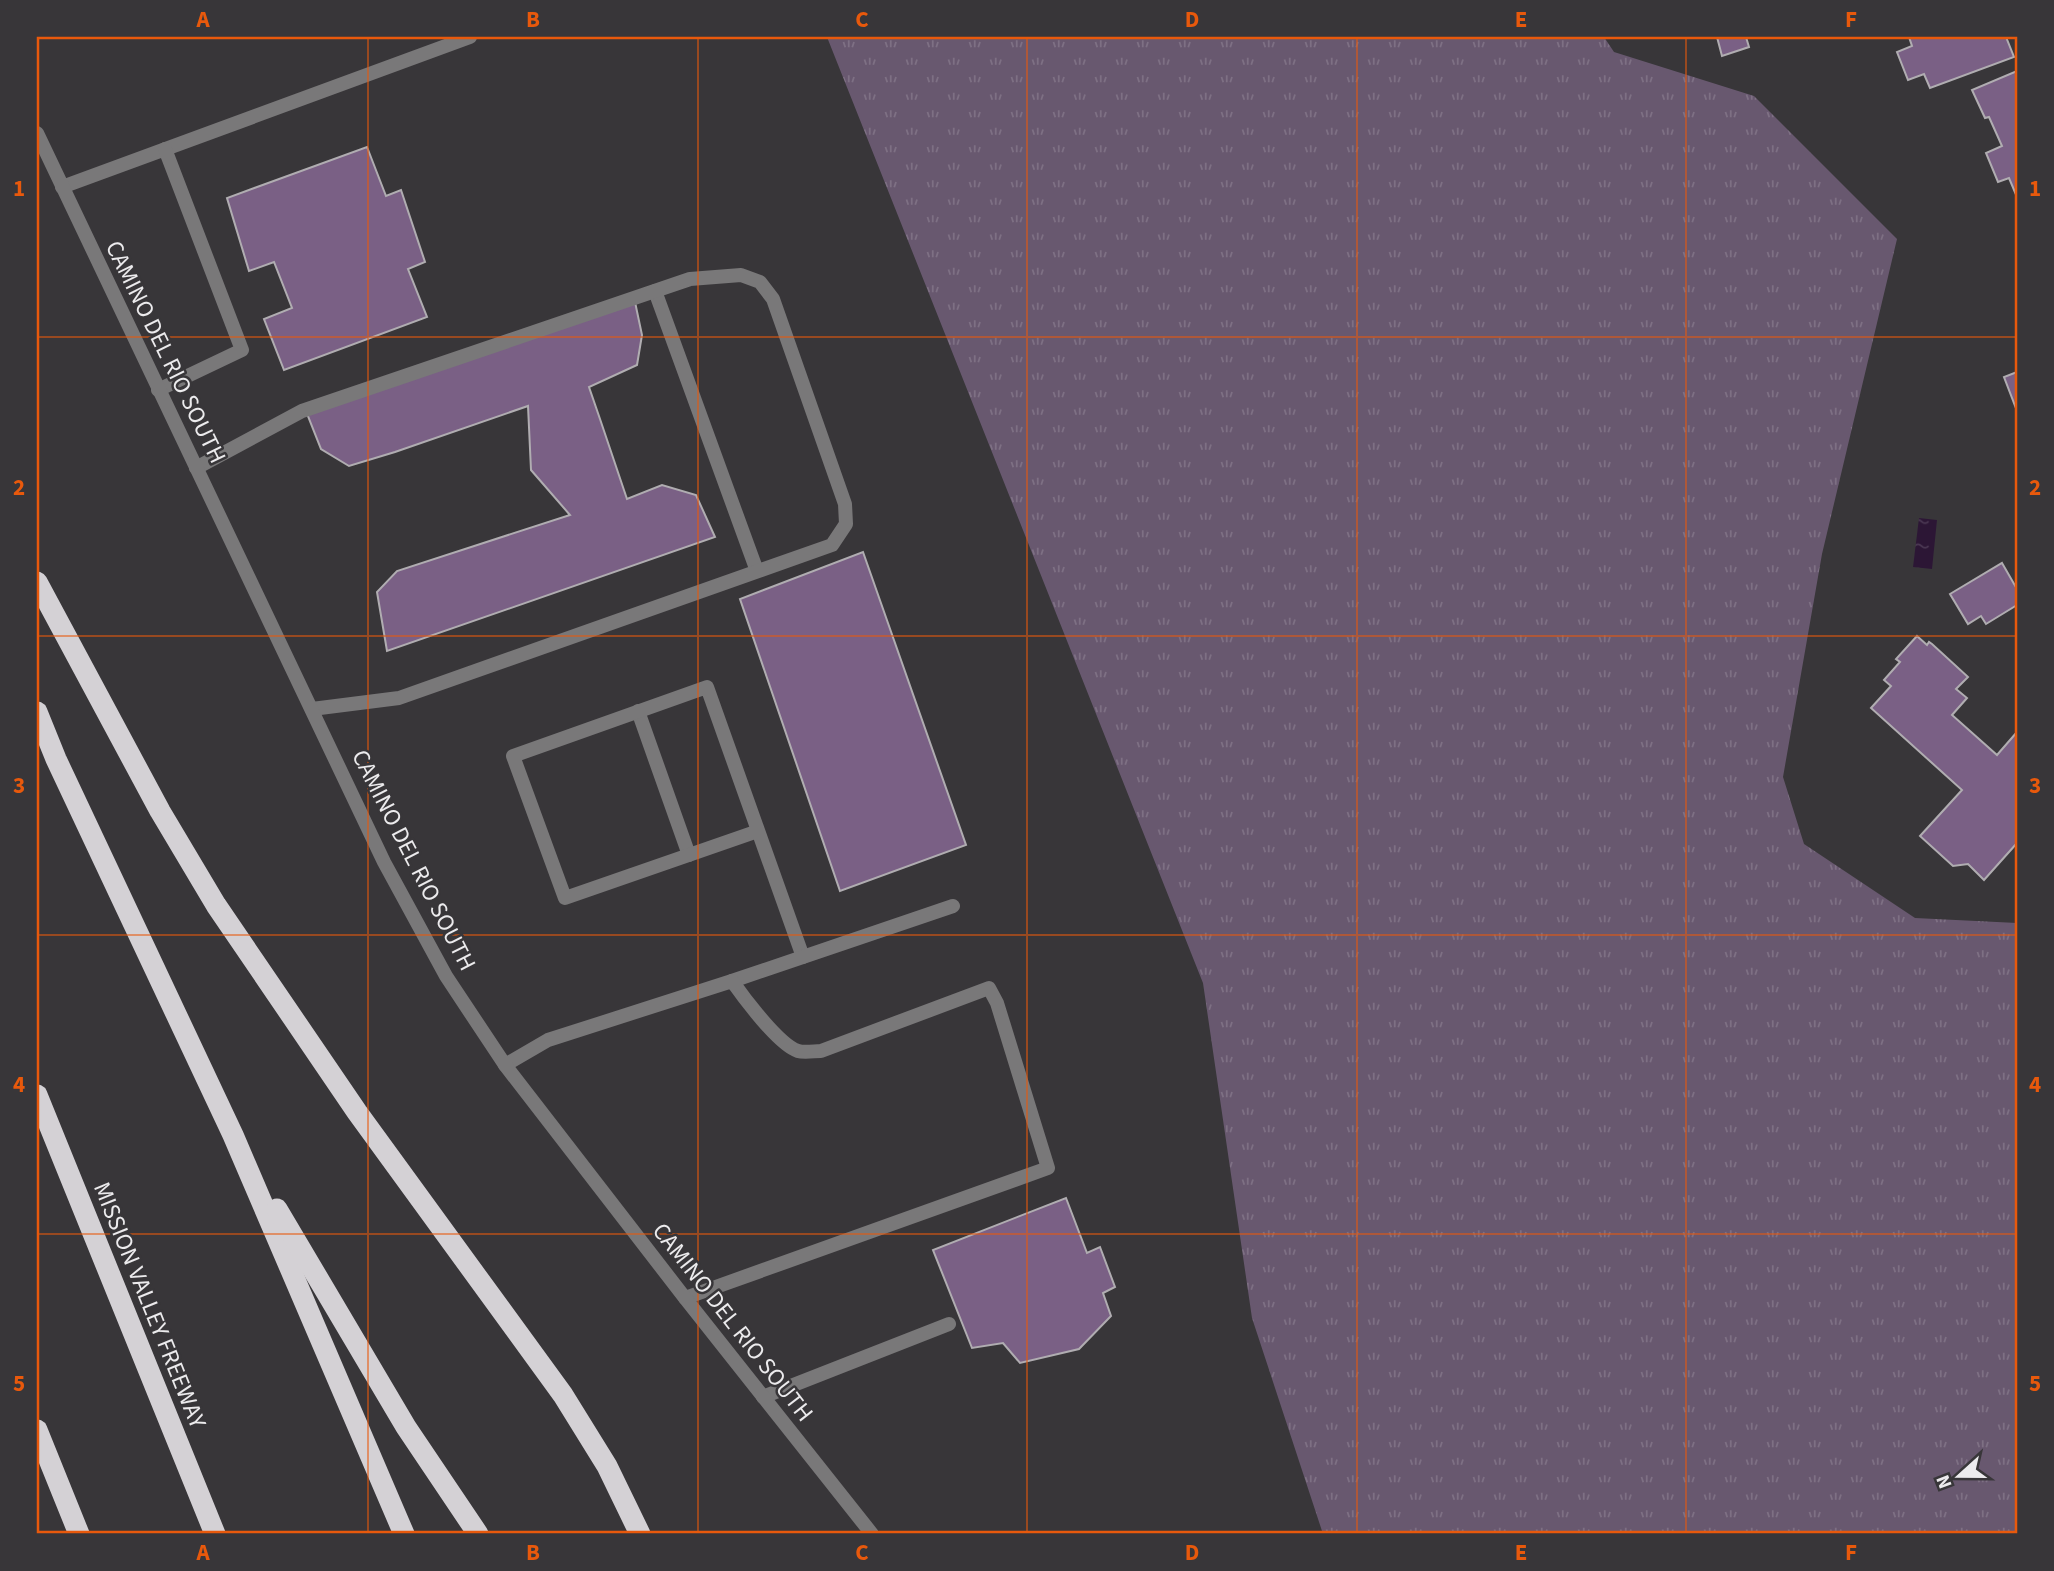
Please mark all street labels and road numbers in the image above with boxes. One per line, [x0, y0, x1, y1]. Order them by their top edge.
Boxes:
street label: CAMINO DEL RIO SOUTH [96, 235, 235, 470]
street label: CAMINO DEL RIO SOUTH [343, 744, 485, 977]
street label: MISSION VALLEY FREEWAY [84, 1177, 215, 1434]
street label: CAMINO DEL RIO SOUTH [644, 1215, 822, 1429]

